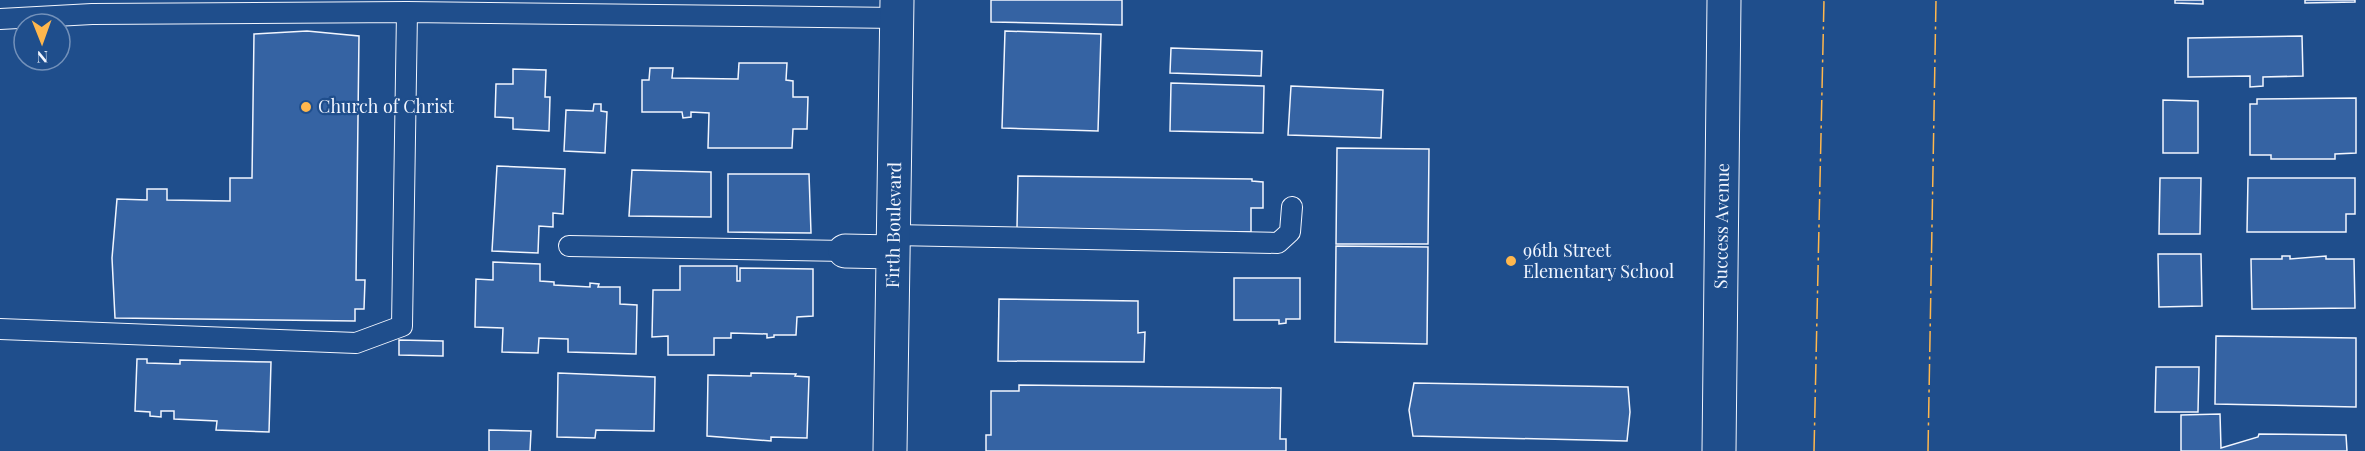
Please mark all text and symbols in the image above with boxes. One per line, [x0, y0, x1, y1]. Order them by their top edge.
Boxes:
north arrow [12, 12, 72, 72]
text: N [36, 47, 48, 68]
place label: Church of Christ [318, 94, 455, 118]
marker: Church of Christ [299, 100, 313, 114]
street label: Firth Boulevard [880, 161, 906, 288]
street label: Success Avenue [1708, 163, 1734, 289]
place label: 96th Street Elementary School [1523, 238, 1674, 283]
marker: 96th Street Elementary School [1504, 254, 1518, 268]

